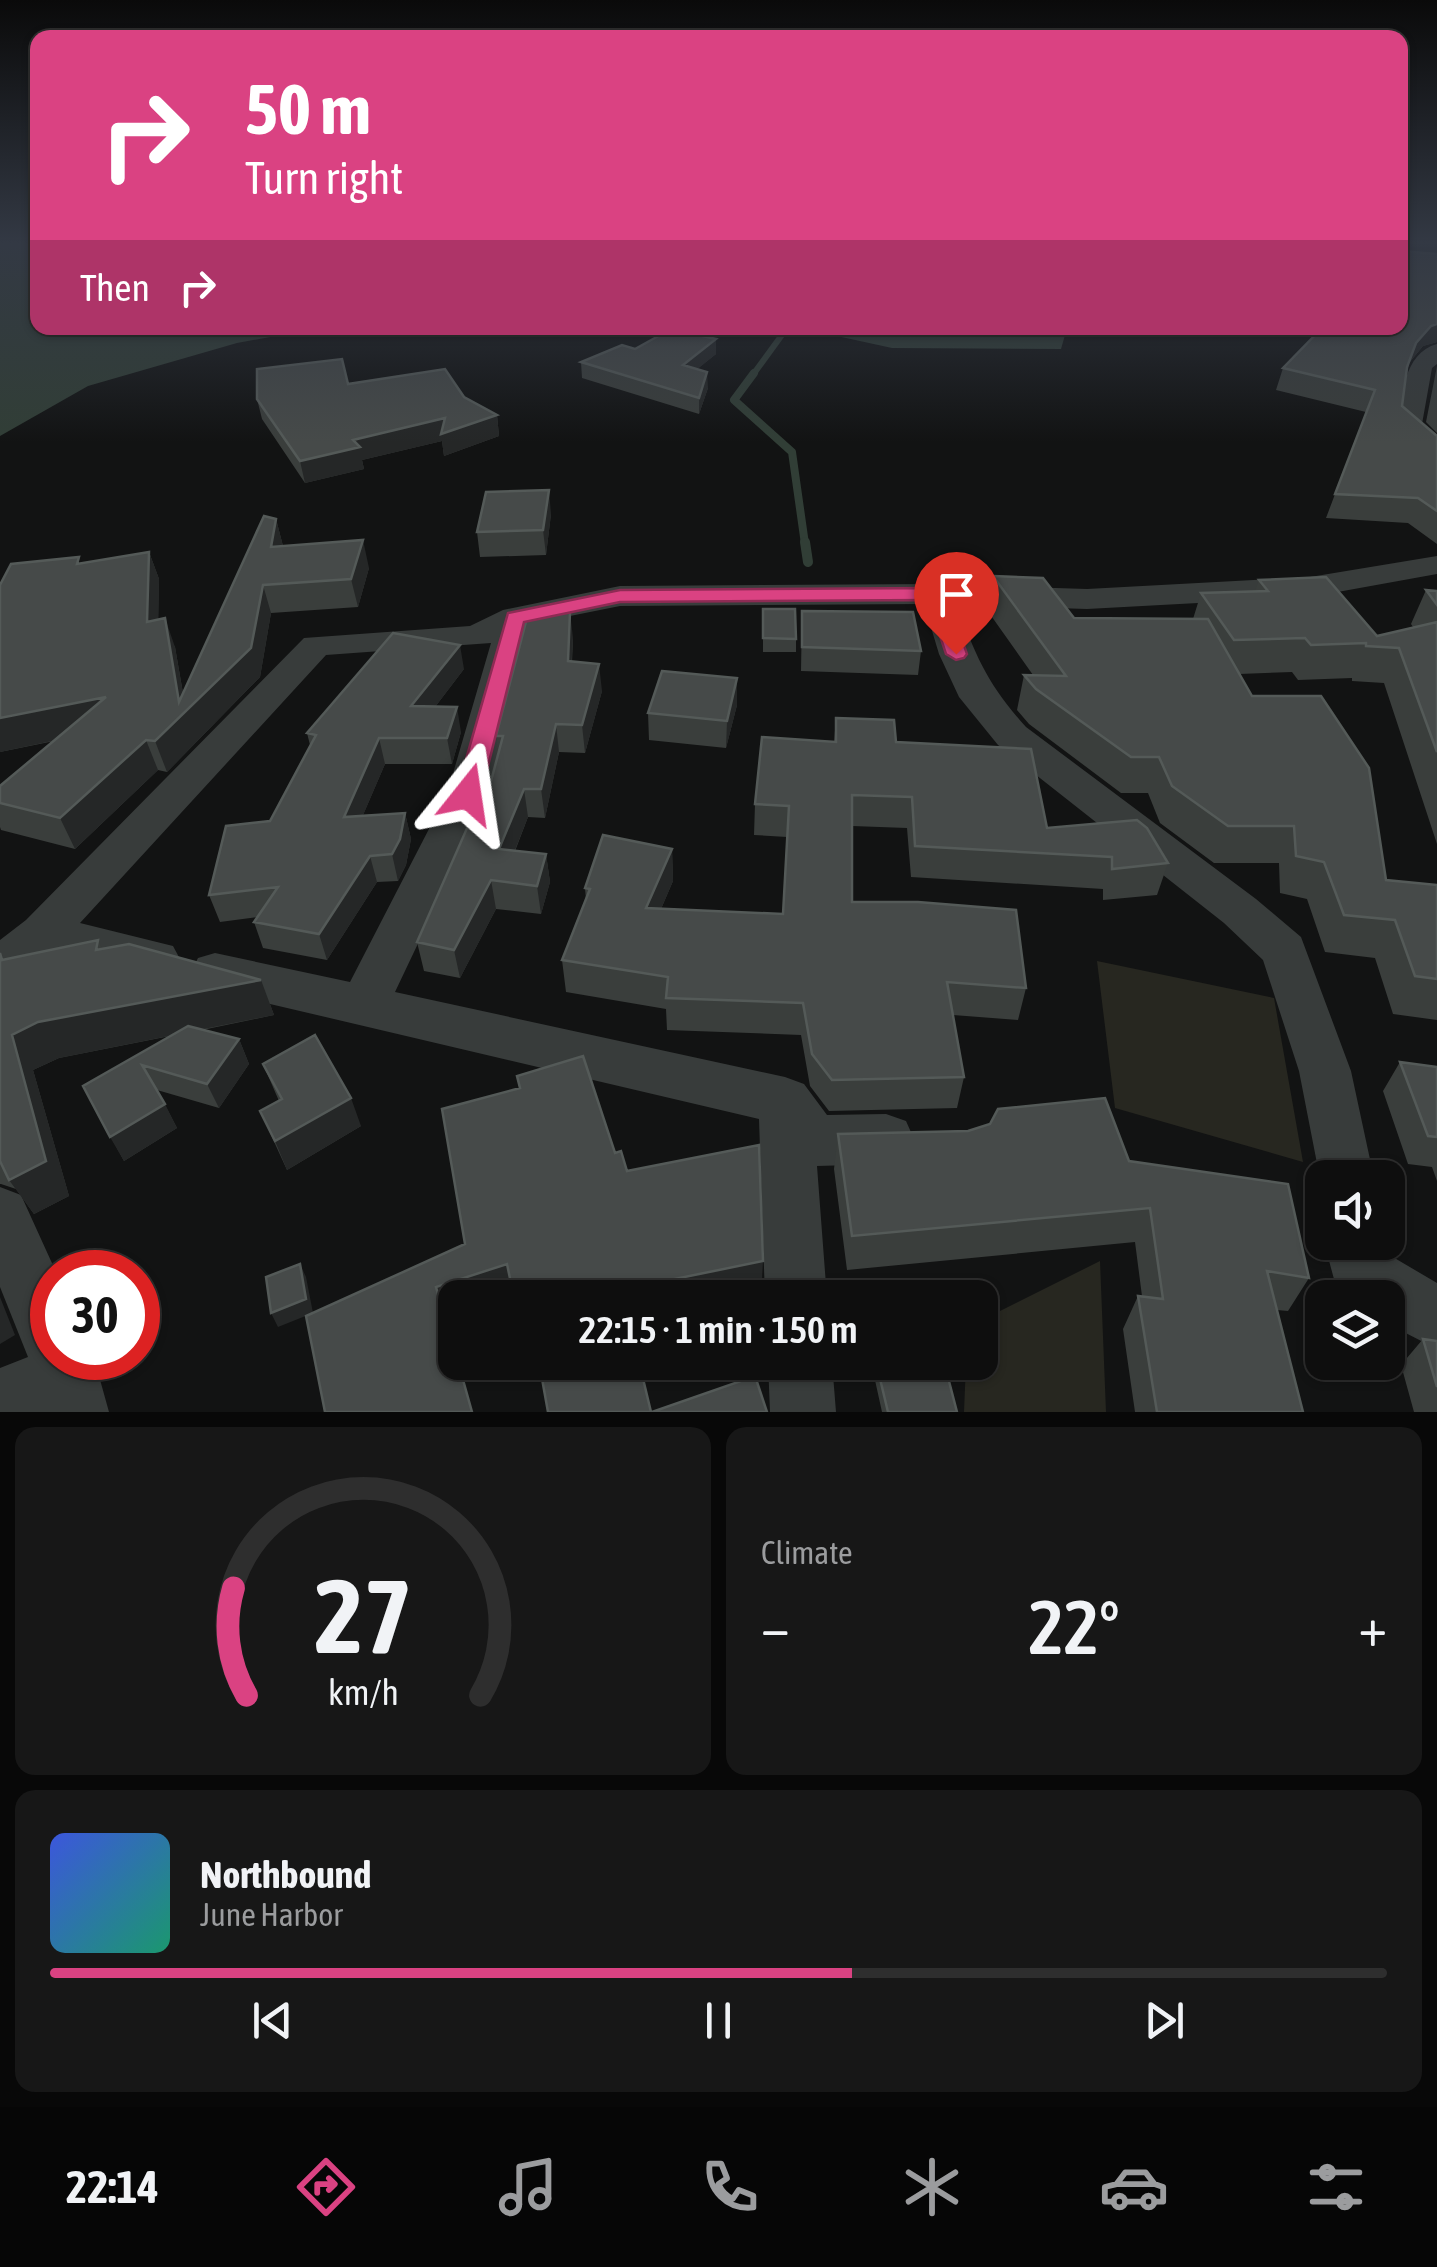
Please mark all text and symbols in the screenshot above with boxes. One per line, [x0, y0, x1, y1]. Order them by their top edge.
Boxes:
text: 50 m [245, 69, 371, 149]
icon: right [80, 70, 210, 200]
text: Turn right [245, 152, 403, 204]
icon: right [170, 260, 225, 315]
text: Then [80, 266, 150, 309]
pin [914, 552, 999, 655]
icon: arrive [929, 567, 984, 622]
position arrow [416, 742, 520, 846]
map controls [1305, 1160, 1405, 1380]
button: sound [1305, 1160, 1405, 1260]
speed limit sign: 30 [30, 1250, 160, 1380]
button: layers [1305, 1280, 1405, 1380]
text: 22:15 · 1 min · 150 m [578, 1308, 858, 1351]
text: Climate [761, 1534, 853, 1571]
text: 27 [314, 1556, 412, 1675]
text: 22° [1028, 1584, 1120, 1670]
text: − [761, 1595, 790, 1658]
text: + [1358, 1595, 1387, 1658]
text: km/h [328, 1672, 398, 1713]
text: Northbound [200, 1853, 371, 1896]
text: June Harbor [200, 1896, 343, 1933]
icon: previous [245, 1993, 300, 2048]
icon: pause [691, 1993, 746, 2048]
icon: next [1137, 1993, 1192, 2048]
icon: directions [291, 2152, 361, 2222]
icon: music [493, 2152, 563, 2222]
icon: phone [695, 2152, 765, 2222]
icon: climate [897, 2152, 967, 2222]
icon: car [1099, 2152, 1169, 2222]
icon: filters [1301, 2152, 1371, 2222]
text: 22:14 [66, 2161, 159, 2213]

